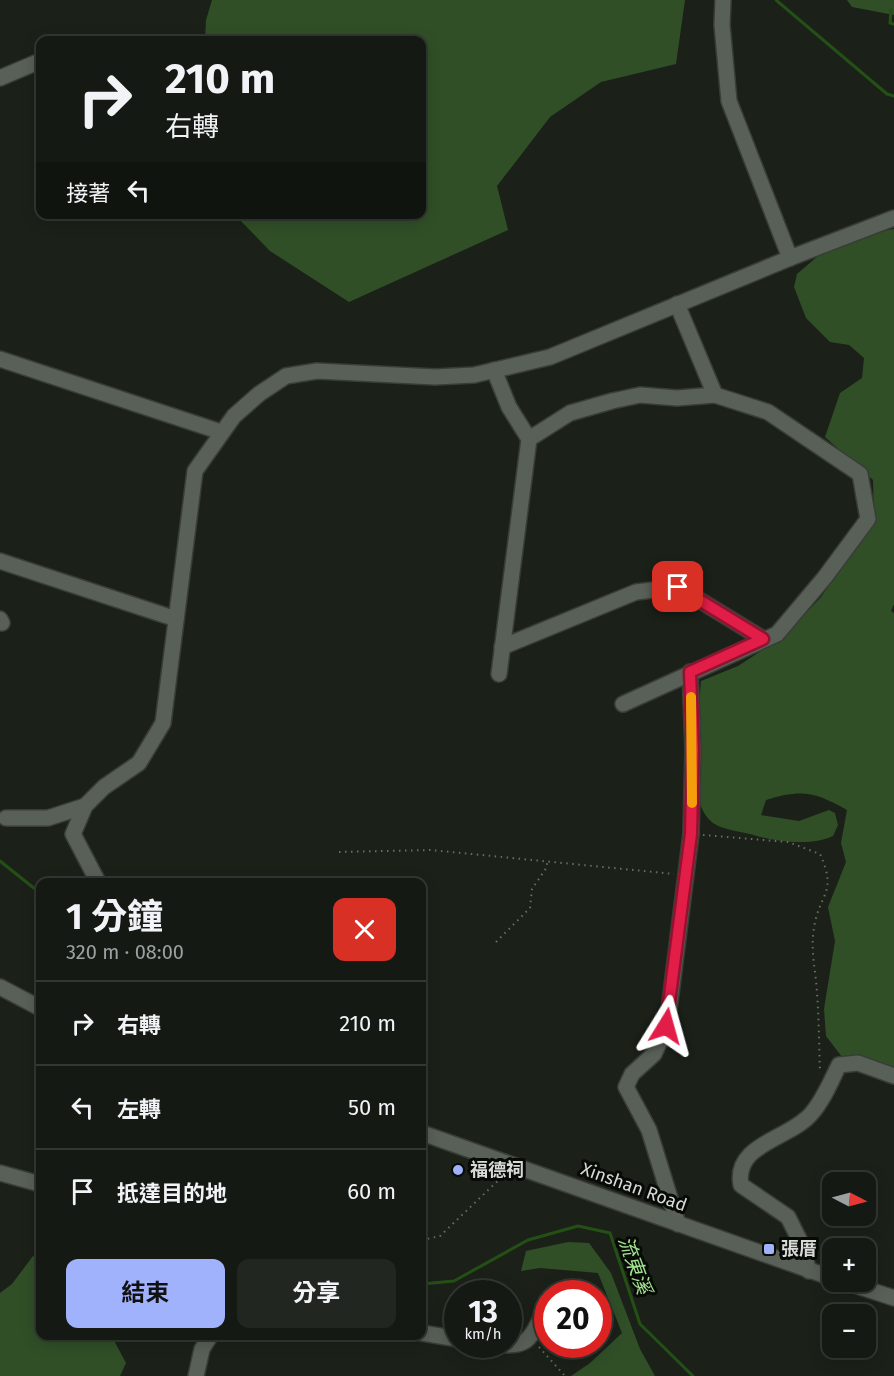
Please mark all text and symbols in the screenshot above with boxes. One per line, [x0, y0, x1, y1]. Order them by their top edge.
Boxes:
text: 210 m [165, 54, 275, 104]
icon: right [66, 60, 144, 138]
text: 右轉 [165, 111, 219, 143]
icon: left [122, 174, 155, 207]
text: 接著 [66, 180, 110, 207]
pin [652, 561, 703, 612]
icon: arrive [661, 570, 694, 603]
text: 1 分鐘 [66, 895, 163, 939]
button: close [333, 898, 396, 961]
text: 320 m · 08:00 [66, 940, 184, 964]
position arrow [634, 994, 698, 1058]
icon: right [66, 1007, 99, 1040]
text: 210 m [339, 1010, 396, 1037]
text: 右轉 [117, 1012, 161, 1039]
icon: left [66, 1091, 99, 1124]
text: 50 m [348, 1094, 396, 1121]
text: 左轉 [117, 1096, 161, 1123]
street label: Xinshan Road [578, 1158, 690, 1216]
place label: 福德祠 [470, 1159, 524, 1181]
marker: 福德祠 [451, 1163, 465, 1177]
north arrow [822, 1172, 876, 1226]
map controls [822, 1172, 876, 1358]
icon: arrive [66, 1175, 99, 1208]
text: 60 m [347, 1178, 396, 1205]
text: 抵達目的地 [117, 1180, 227, 1207]
water label: 流東溪 [613, 1233, 658, 1300]
place label: 張厝 [781, 1238, 817, 1260]
button: + [822, 1238, 876, 1292]
marker: 張厝 [762, 1242, 776, 1256]
button: 結束 [66, 1259, 225, 1328]
button: 分享 [237, 1259, 396, 1328]
speed limit sign: 20 [534, 1280, 612, 1358]
text: 13 [468, 1294, 498, 1330]
button: − [822, 1304, 876, 1358]
text: km/h [464, 1325, 502, 1343]

